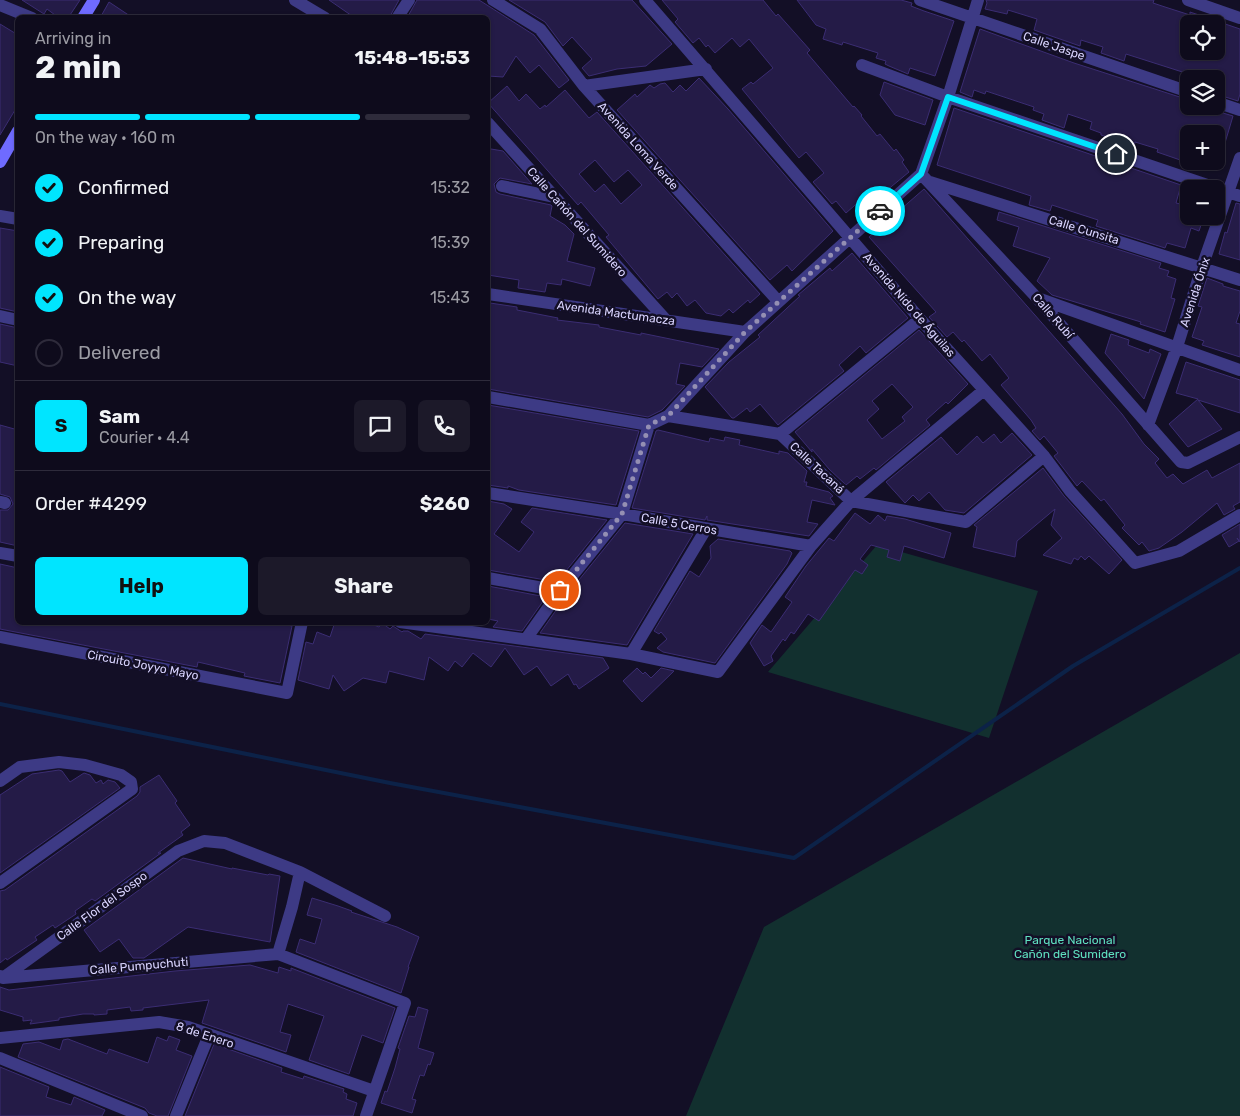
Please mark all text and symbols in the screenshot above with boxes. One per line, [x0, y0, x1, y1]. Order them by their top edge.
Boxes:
map controls [1180, 15, 1225, 225]
button: locate [1180, 15, 1225, 60]
text: Arriving in [35, 29, 111, 48]
street label: Calle Jaspe [1021, 29, 1087, 63]
text: 15:48–15:53 [355, 46, 470, 69]
text: 2 min [35, 48, 122, 86]
button: layers [1180, 70, 1225, 115]
street label: Avenida Loma Verde [595, 99, 681, 193]
button: + [1180, 125, 1225, 170]
text: On the way · 160 m [35, 128, 175, 147]
pin [1095, 133, 1137, 175]
icon: home [1102, 140, 1130, 168]
street label: Calle Cañón del Sumidero [524, 164, 630, 280]
icon: check [35, 174, 63, 202]
text: Confirmed [78, 176, 169, 199]
text: 15:32 [431, 178, 470, 197]
button: − [1180, 180, 1225, 225]
courier [855, 186, 905, 236]
icon: car [866, 197, 894, 225]
street label: Calle Cunsita [1047, 213, 1121, 247]
icon: check [35, 229, 63, 257]
text: Preparing [78, 231, 164, 254]
text: 15:39 [430, 233, 470, 252]
street label: Avenida Nido de Águilas [860, 250, 958, 360]
street label: Avenida Ónix [1177, 255, 1213, 329]
icon: check [35, 284, 63, 312]
text: On the way [78, 286, 176, 309]
text: 15:43 [430, 288, 470, 307]
street label: Calle Rubí [1030, 291, 1077, 342]
street label: Avenida Mactumacza [556, 298, 676, 328]
text: Delivered [78, 341, 161, 364]
button: chat [354, 400, 406, 452]
button: phone [418, 400, 470, 452]
text: Sam [99, 405, 140, 428]
text: S [55, 414, 67, 437]
text: Courier · 4.4 [99, 428, 190, 447]
street label: Calle Tacaná [787, 439, 847, 497]
text: Order #4299 [35, 492, 147, 515]
text: $260 [420, 492, 470, 515]
street label: Calle 5 Cerros [640, 510, 718, 538]
button: Help [35, 557, 248, 615]
button: Share [258, 557, 470, 615]
pin [539, 569, 581, 611]
icon: bag [546, 576, 574, 604]
street label: Circuito Joyyo Mayo [86, 647, 200, 683]
street label: Calle Flor del Sospo [54, 868, 150, 944]
park label: Parque Nacional Cañón del Sumidero [1014, 933, 1126, 961]
street label: Calle Pumpuchuti [89, 955, 189, 977]
street label: 8 de Enero [174, 1019, 236, 1051]

